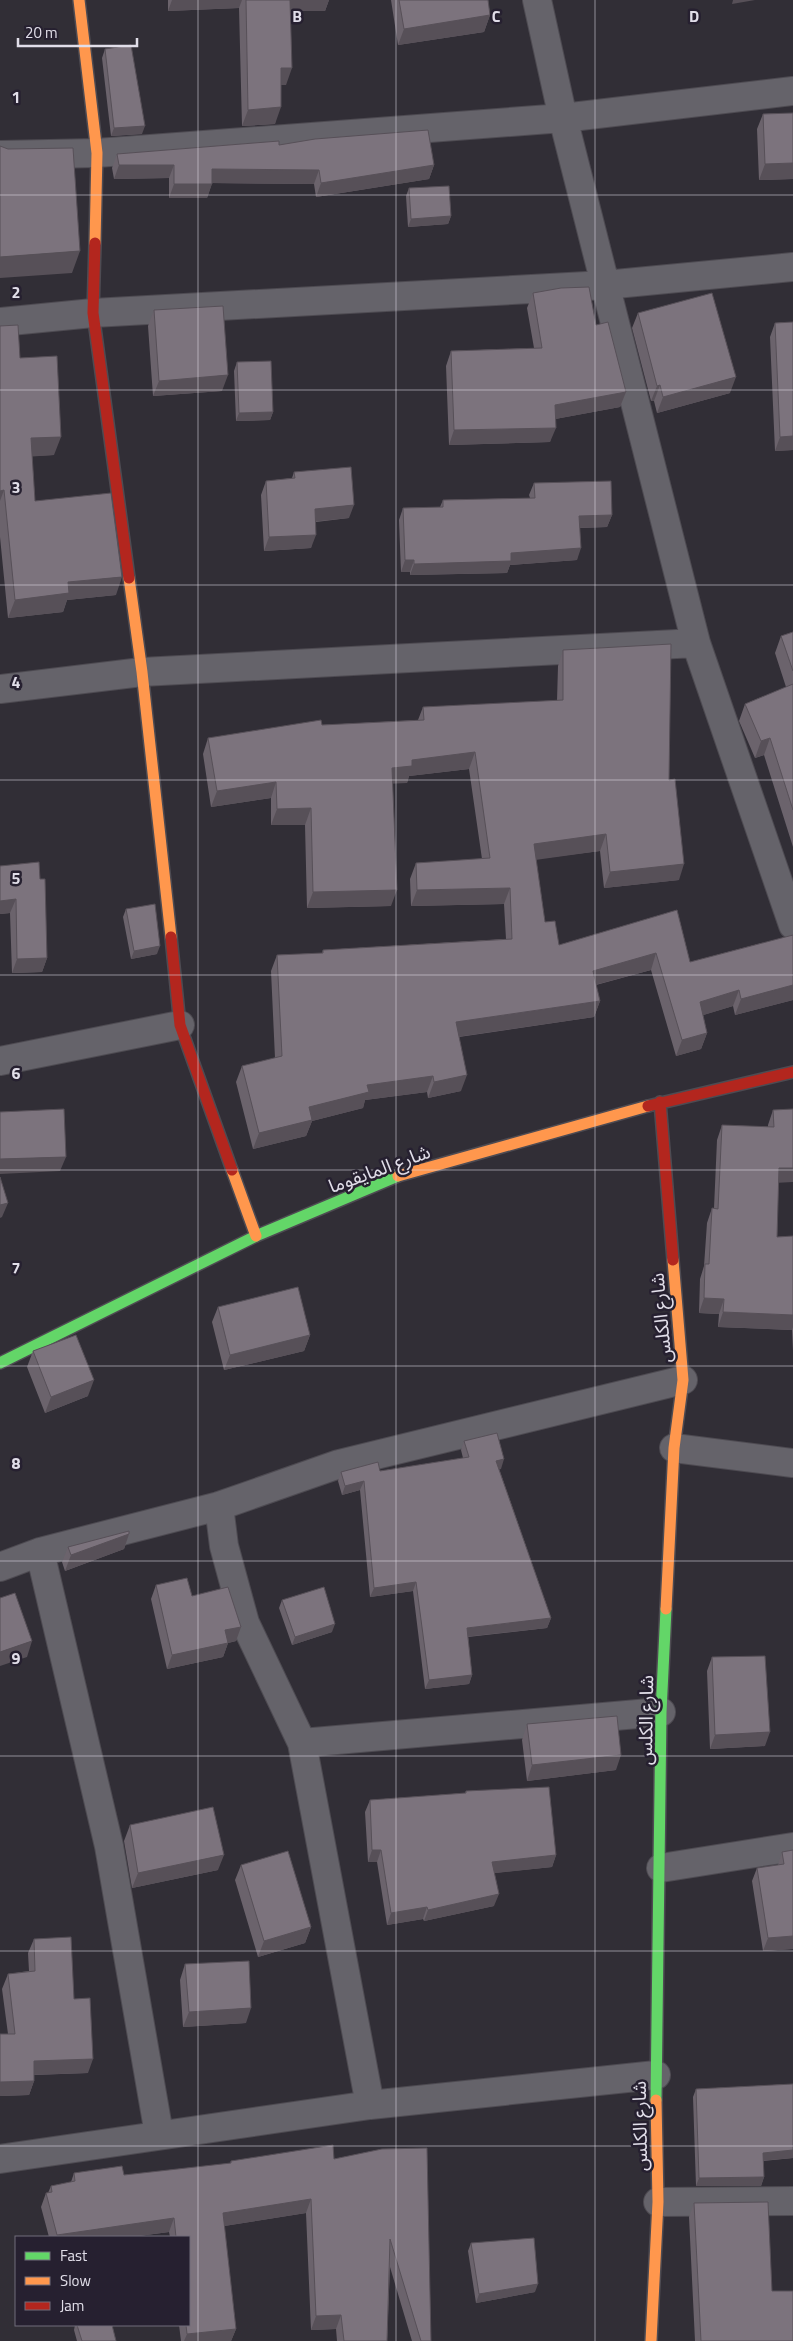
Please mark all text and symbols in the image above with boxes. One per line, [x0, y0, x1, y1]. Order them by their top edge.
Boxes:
text: B [292, 4, 302, 28]
text: C [492, 4, 501, 28]
text: D [689, 4, 699, 28]
scale bar [18, 15, 136, 47]
text: 20 m [25, 21, 58, 44]
text: 1 [12, 85, 20, 109]
text: 2 [12, 280, 20, 304]
text: 3 [12, 475, 20, 499]
text: 4 [12, 670, 21, 694]
text: 5 [12, 866, 21, 890]
text: 6 [12, 1061, 21, 1085]
street label: شارع المايقوما [324, 1136, 434, 1200]
text: 7 [12, 1256, 20, 1280]
street label: شارع الكلس [642, 1272, 678, 1364]
text: 8 [12, 1451, 21, 1475]
text: 9 [12, 1646, 21, 1670]
street label: شارع الكلس [630, 1675, 660, 1765]
street label: شارع الكلس [624, 2081, 654, 2171]
legend [15, 2236, 190, 2326]
text: Fast [60, 2244, 88, 2267]
text: Slow [60, 2269, 91, 2292]
text: Jam [60, 2294, 84, 2317]

